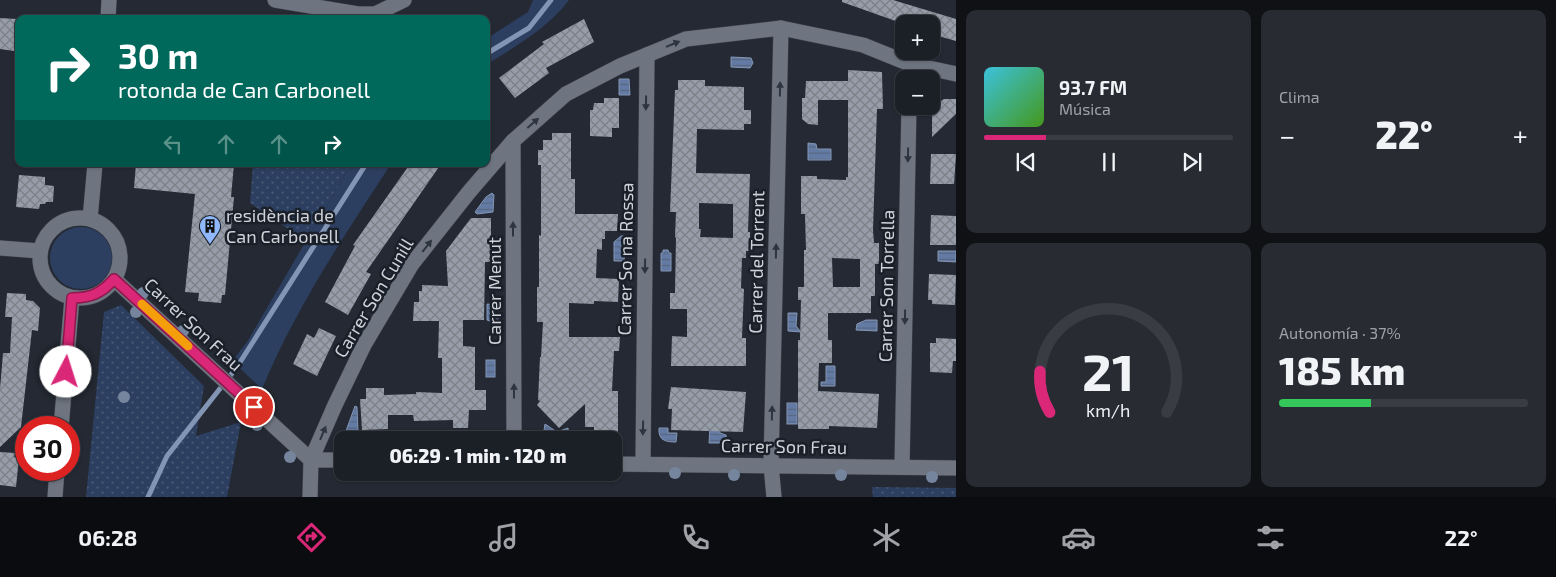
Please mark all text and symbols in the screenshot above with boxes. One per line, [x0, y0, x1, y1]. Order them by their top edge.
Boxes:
map controls [895, 15, 940, 115]
button: + [895, 15, 940, 60]
text: 30 m [118, 34, 198, 76]
icon: right [35, 35, 100, 100]
one-way arrow [666, 40, 681, 48]
button: − [895, 70, 940, 115]
text: rotonda de Can Carbonell [118, 76, 370, 102]
text: 93.7 FM [1059, 76, 1127, 99]
one-way arrow [776, 80, 784, 96]
text: Clima [1279, 87, 1320, 106]
one-way arrow [642, 96, 650, 112]
text: Música [1059, 99, 1111, 118]
text: 22° [1375, 111, 1433, 157]
one-way arrow [527, 118, 539, 129]
text: − [1279, 118, 1295, 152]
text: + [1513, 118, 1528, 152]
icon: left [159, 130, 187, 158]
icon: ahead [212, 130, 240, 158]
icon: ahead [265, 130, 293, 158]
icon: right [318, 130, 346, 158]
one-way arrow [904, 147, 912, 163]
icon: previous [1012, 148, 1040, 176]
icon: pause [1095, 148, 1123, 176]
icon: next [1178, 148, 1206, 176]
street label: Carrer So na Rossa [613, 182, 637, 336]
street label: Carrer del Torrent [744, 190, 768, 334]
place label: residència de Can Carbonell [226, 204, 340, 247]
street label: Carrer Son Torrella [874, 210, 898, 362]
building icon: residència de Can Carbonell [198, 214, 222, 245]
one-way arrow [509, 221, 517, 237]
street label: Carrer Son Cunill [329, 233, 418, 361]
street label: Carrer Menut [483, 237, 505, 345]
one-way arrow [421, 240, 432, 253]
one-way arrow [772, 243, 780, 259]
one-way arrow [641, 258, 649, 274]
street label: Carrer Son Frau [140, 273, 247, 375]
one-way arrow [901, 310, 909, 326]
text: Autonomía · 37% [1279, 323, 1401, 342]
text: 21 [1082, 339, 1135, 401]
position arrow [39, 345, 91, 397]
text: 185 km [1279, 347, 1405, 393]
one-way arrow [510, 383, 518, 399]
pin [233, 386, 275, 428]
icon: arrive [240, 393, 268, 421]
text: km/h [1086, 399, 1131, 421]
one-way arrow [768, 405, 776, 421]
speed limit sign: 30 [15, 416, 80, 481]
one-way arrow [639, 421, 647, 437]
one-way arrow [319, 426, 327, 440]
street label: Carrer Son Frau [721, 434, 847, 458]
text: 06:29 · 1 min · 120 m [390, 444, 566, 467]
icon: directions [294, 520, 329, 555]
icon: music [486, 520, 521, 555]
icon: phone [678, 520, 713, 555]
icon: climate [869, 520, 904, 555]
icon: car [1061, 520, 1096, 555]
icon: filters [1253, 520, 1288, 555]
text: 06:28 [78, 524, 137, 550]
text: 22° [1444, 524, 1478, 550]

